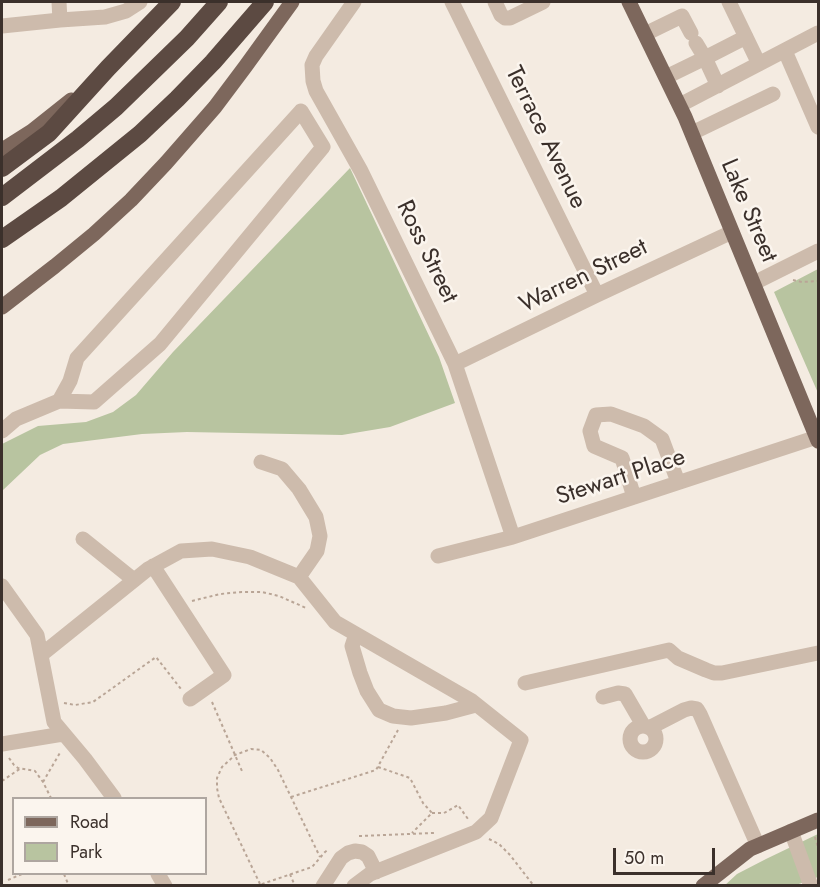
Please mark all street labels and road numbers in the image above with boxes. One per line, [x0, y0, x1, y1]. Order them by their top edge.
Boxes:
street label: Terrace Avenue [498, 62, 592, 214]
street label: Lake Street [713, 155, 783, 267]
street label: Ross Street [389, 196, 463, 308]
street label: Warren Street [515, 234, 653, 320]
street label: Stewart Place [553, 444, 689, 512]

